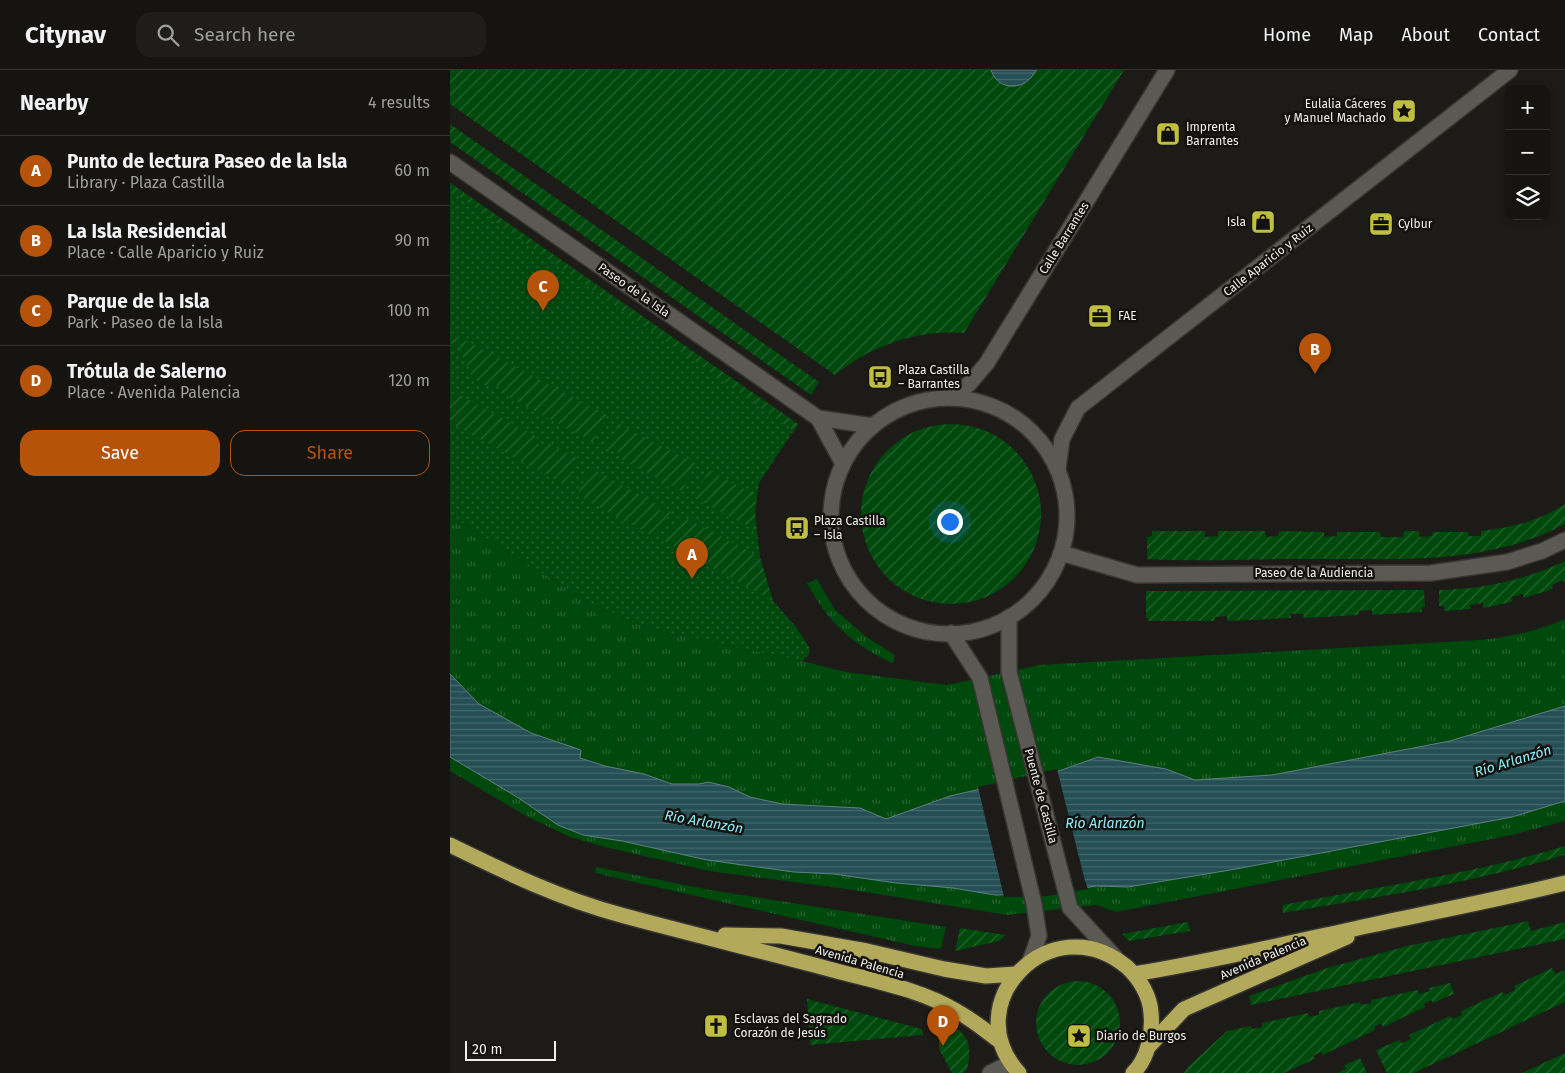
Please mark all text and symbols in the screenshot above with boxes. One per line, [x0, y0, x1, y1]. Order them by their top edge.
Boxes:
search box [136, 12, 486, 57]
text: Citynav [25, 21, 106, 49]
icon: search [154, 21, 182, 49]
text: Search here [194, 23, 296, 46]
text: Home [1263, 24, 1311, 46]
text: Map [1339, 24, 1373, 46]
text: About [1401, 24, 1450, 46]
text: Contact [1478, 24, 1540, 46]
map controls [1505, 85, 1550, 220]
button: + [1505, 85, 1550, 130]
text: Nearby [20, 90, 88, 116]
text: 4 results [368, 93, 430, 112]
place label: Eulalia Cáceres y Manuel Machado [1284, 97, 1386, 125]
place icon: Eulalia Cáceres y Manuel Machado [1391, 98, 1417, 124]
place label: Imprenta Barrantes [1186, 120, 1239, 148]
shop icon: Imprenta Barrantes [1155, 121, 1181, 147]
button: − [1505, 130, 1550, 175]
text: Punto de lectura Paseo de la Isla [67, 150, 347, 173]
text: A [31, 161, 41, 180]
text: 60 m [395, 161, 430, 180]
text: Library · Plaza Castilla [67, 173, 225, 192]
button: layers [1505, 175, 1550, 220]
street label: Calle Barrantes [1036, 199, 1092, 277]
shop icon: Isla [1250, 209, 1276, 235]
office icon: Cylbur [1368, 211, 1394, 237]
place label: Isla [1227, 215, 1246, 229]
place label: Cylbur [1398, 217, 1433, 231]
text: La Isla Residencial [67, 220, 226, 243]
street label: Calle Aparicio y Ruiz [1221, 221, 1315, 299]
text: B [31, 231, 41, 250]
text: 90 m [395, 231, 430, 250]
text: Place · Calle Aparicio y Ruiz [67, 243, 264, 262]
street label: Paseo de la Isla [595, 260, 673, 320]
pin: C [527, 270, 559, 311]
text: Parque de la Isla [67, 290, 210, 313]
text: C [31, 301, 41, 320]
text: 100 m [387, 301, 430, 320]
office icon: FAE [1087, 303, 1113, 329]
place label: FAE [1118, 309, 1137, 323]
text: Park · Paseo de la Isla [67, 313, 223, 332]
pin: B [1299, 333, 1331, 374]
text: Trótula de Salerno [67, 360, 227, 383]
place label: Plaza Castilla – Barrantes [898, 363, 969, 391]
bus stop icon: Plaza Castilla – Barrantes [867, 364, 893, 390]
text: D [31, 371, 41, 390]
text: 120 m [388, 371, 430, 390]
text: Place · Avenida Palencia [67, 383, 240, 402]
button: Save [20, 430, 220, 476]
button: Share [230, 430, 430, 476]
your location [937, 509, 963, 535]
place label: Plaza Castilla – Isla [814, 514, 885, 542]
bus stop icon: Plaza Castilla – Isla [784, 515, 810, 541]
pin: A [676, 538, 708, 579]
street label: Paseo de la Audiencia [1255, 566, 1373, 580]
water label: Río Arlanzón [1473, 741, 1553, 781]
street label: Puente de Castilla [1022, 747, 1060, 845]
water label: Río Arlanzón [663, 807, 745, 837]
water label: Río Arlanzón [1065, 815, 1145, 832]
street label: Avenida Palencia [1218, 934, 1308, 982]
street label: Avenida Palencia [814, 943, 906, 981]
pin: D [927, 1005, 959, 1046]
place label: Esclavas del Sagrado Corazón de Jesús [734, 1012, 847, 1040]
church icon: Esclavas del Sagrado Corazón de Jesús [703, 1013, 729, 1039]
place icon: Diario de Burgos [1066, 1023, 1092, 1049]
place label: Diario de Burgos [1096, 1029, 1187, 1043]
scale bar [465, 1038, 556, 1061]
text: 20 m [472, 1041, 502, 1058]

